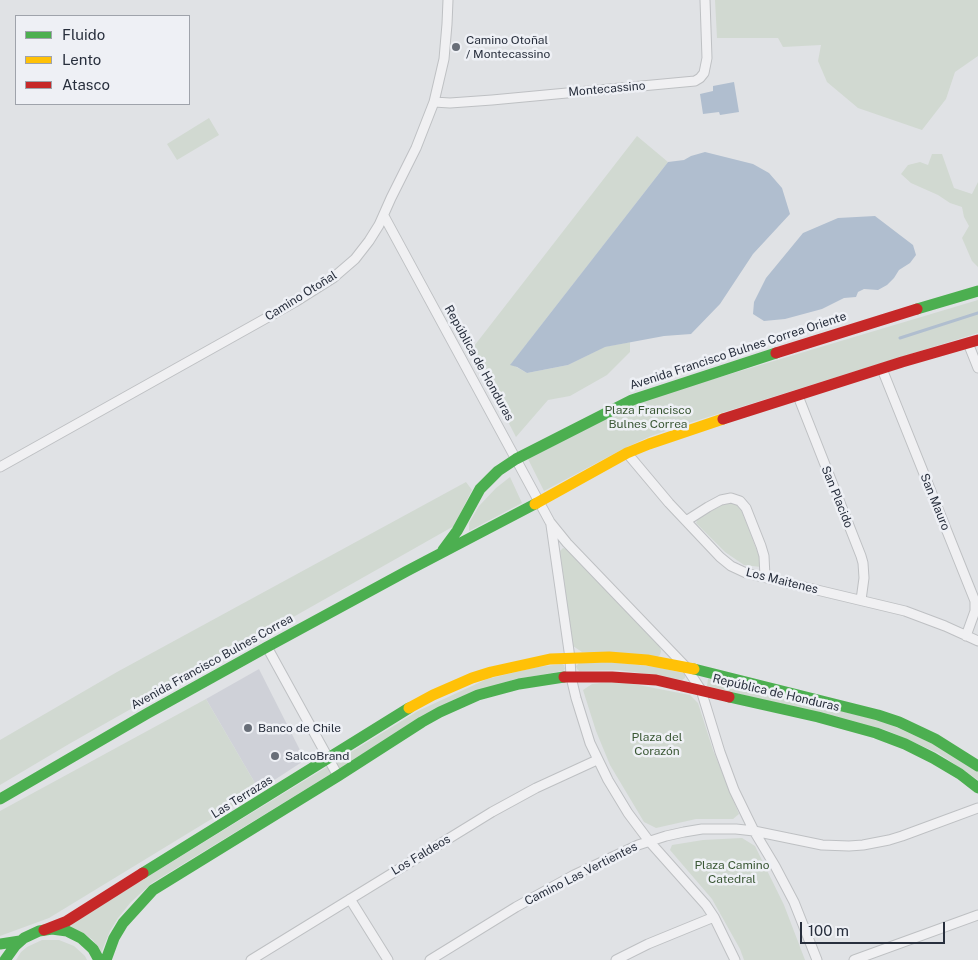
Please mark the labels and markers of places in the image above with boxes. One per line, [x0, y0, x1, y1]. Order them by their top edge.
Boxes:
place label: Camino Otoñal / Montecassino [466, 33, 550, 61]
marker: Camino Otoñal / Montecassino [450, 41, 462, 53]
place label: Banco de Chile [258, 721, 341, 735]
marker: Banco de Chile [242, 722, 254, 734]
place label: SalcoBrand [285, 749, 349, 763]
marker: SalcoBrand [269, 750, 281, 762]

